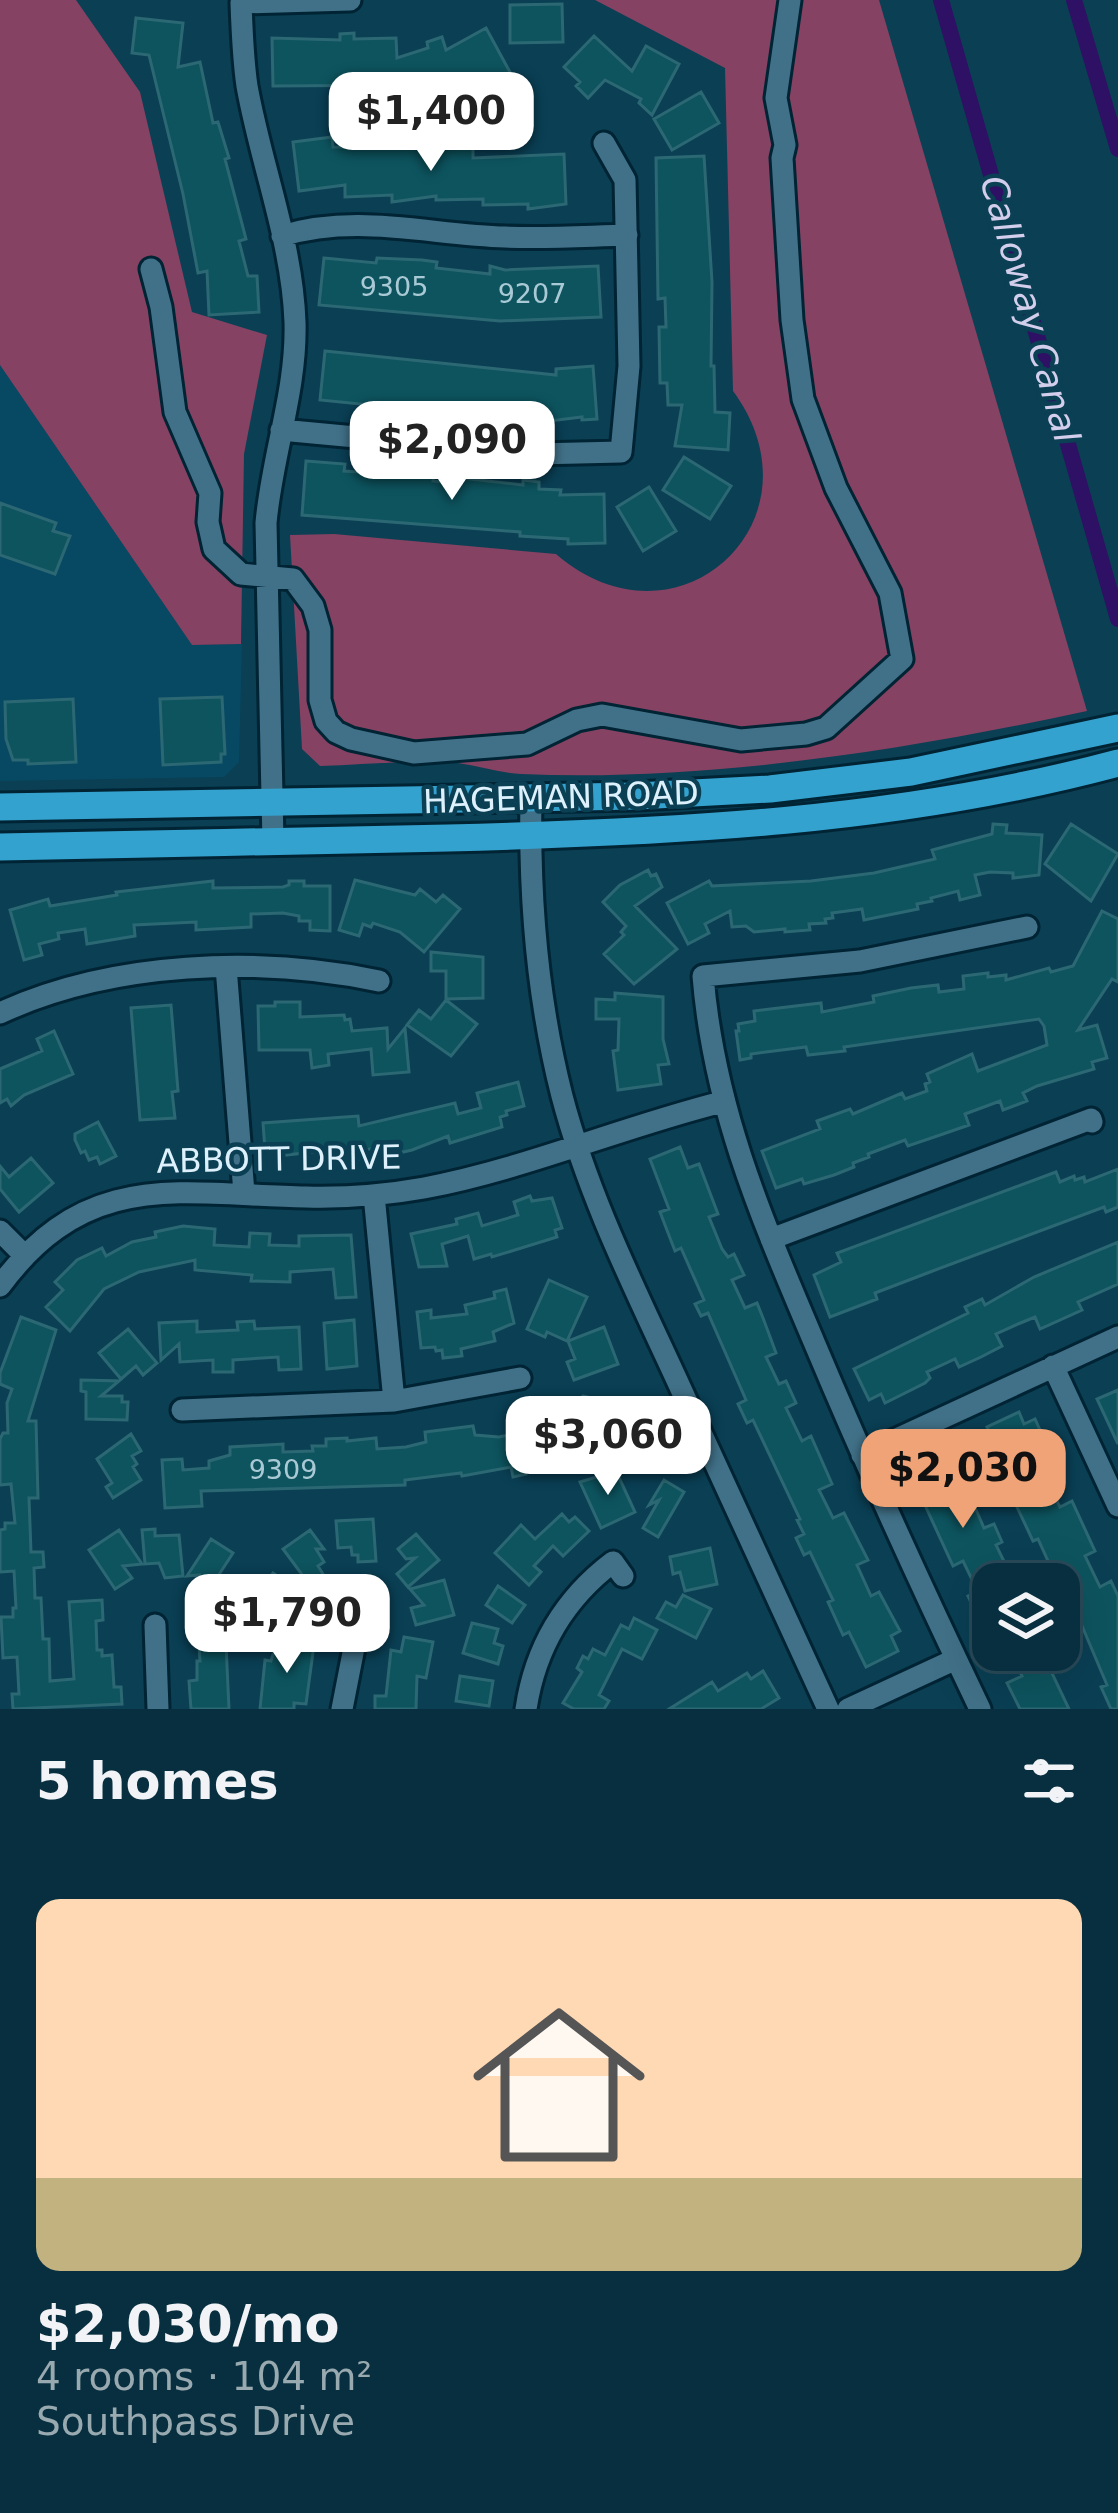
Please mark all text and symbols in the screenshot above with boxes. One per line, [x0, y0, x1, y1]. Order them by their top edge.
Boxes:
pin: $1,400 [333, 72, 529, 174]
text: $1,400 [356, 88, 506, 133]
water label: Calloway Canal [972, 171, 1088, 447]
house number: 9305 [360, 271, 428, 302]
house number: 9207 [498, 278, 566, 309]
pin: $2,090 [354, 401, 550, 503]
text: $2,090 [377, 417, 527, 462]
street label: HAGEMAN ROAD [423, 773, 699, 821]
street label: ABBOTT DRIVE [156, 1137, 402, 1181]
pin: $3,060 [510, 1396, 706, 1498]
text: $3,060 [533, 1412, 683, 1457]
pin: $2,030 [865, 1429, 1061, 1531]
text: $2,030 [888, 1445, 1038, 1490]
house number: 9309 [249, 1454, 317, 1485]
map controls [972, 1563, 1080, 1671]
button: layers [972, 1563, 1080, 1671]
pin: $1,790 [189, 1574, 385, 1676]
text: $1,790 [212, 1590, 362, 1635]
icon: filters [1016, 1748, 1082, 1814]
text: 5 homes [36, 1752, 279, 1811]
icon: home [451, 1977, 667, 2193]
text: $2,030/mo [36, 2295, 340, 2354]
text: 4 rooms · 104 m² [36, 2354, 372, 2399]
text: Southpass Drive [36, 2399, 355, 2444]

